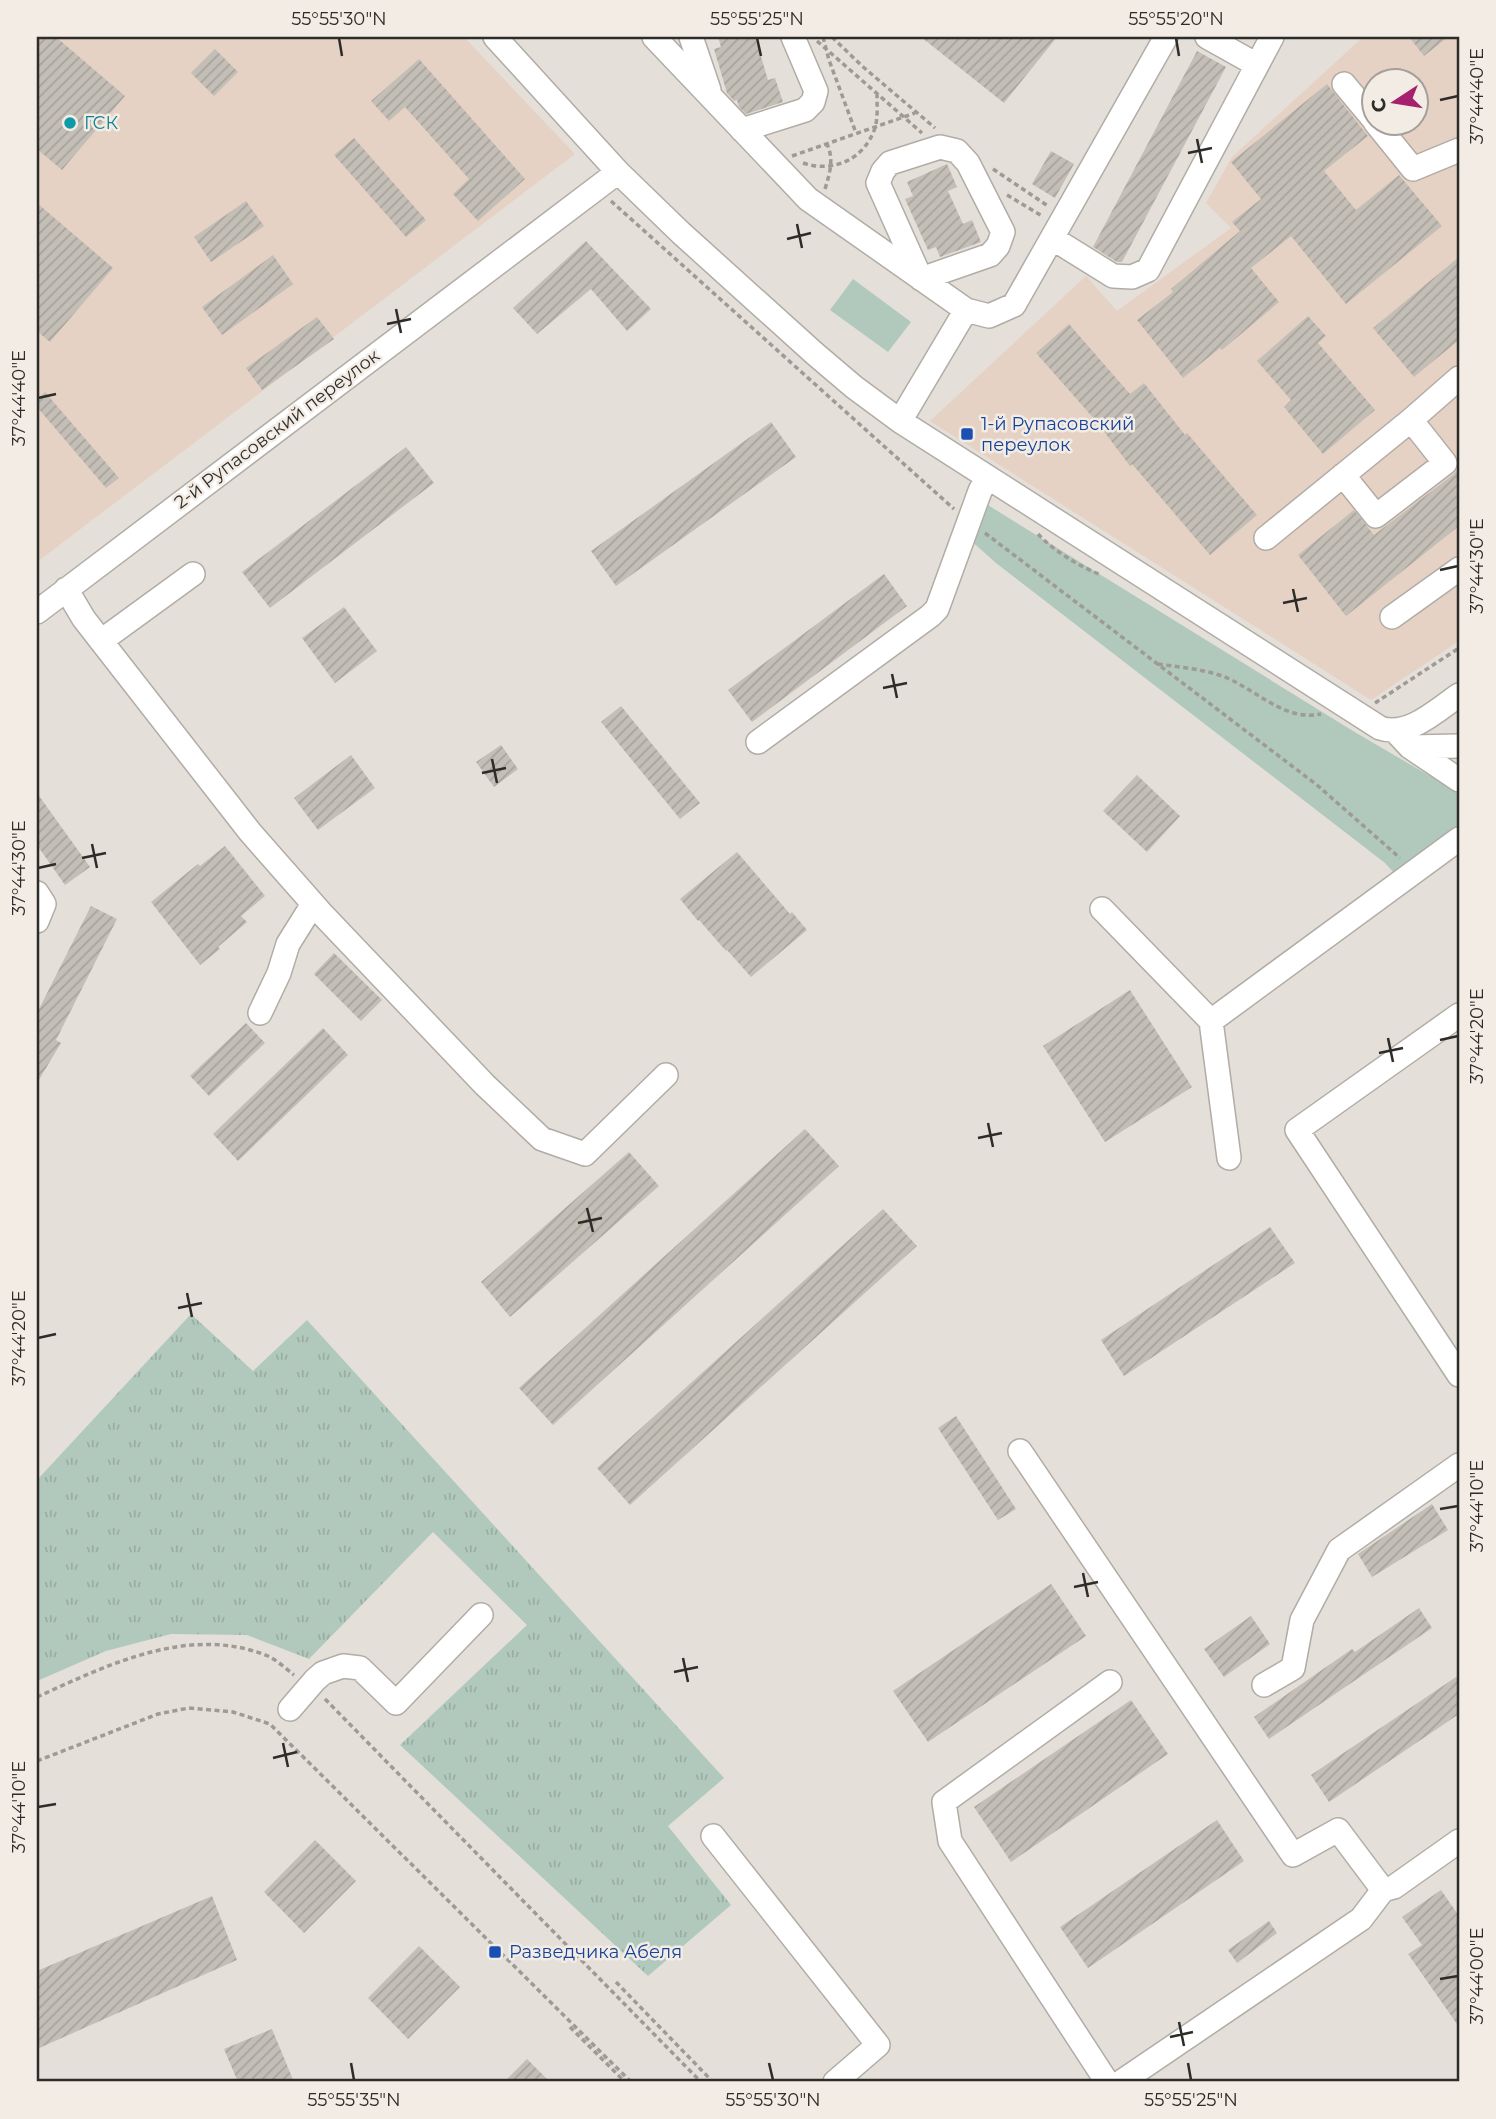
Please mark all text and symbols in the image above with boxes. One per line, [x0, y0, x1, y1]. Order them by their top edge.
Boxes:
text: 55°55'30"N [291, 8, 387, 30]
text: 55°55'25"N [710, 8, 804, 30]
text: 55°55'20"N [1128, 8, 1224, 30]
text: 37°44'40"E [1466, 48, 1488, 144]
north arrow [1360, 66, 1430, 136]
text: С [1366, 96, 1392, 115]
place label: ГСК [84, 112, 118, 134]
marker: ГСК [62, 115, 78, 131]
street label: 2-й Рупасовский переулок [170, 344, 384, 513]
text: 37°44'40"E [8, 350, 30, 446]
place label: 1-й Рупасовский переулок [981, 413, 1135, 456]
marker: 1-й Рупасовский переулок [959, 426, 975, 442]
text: 37°44'30"E [1466, 518, 1488, 614]
text: 37°44'30"E [8, 820, 30, 916]
text: 37°44'20"E [1466, 988, 1488, 1084]
text: 37°44'20"E [8, 1290, 30, 1386]
text: 37°44'10"E [1466, 1460, 1488, 1552]
text: 37°44'10"E [8, 1761, 30, 1853]
text: 37°44'00"E [1466, 1927, 1488, 2025]
place label: Разведчика Абеля [509, 1941, 682, 1963]
marker: Разведчика Абеля [487, 1944, 503, 1960]
text: 55°55'35"N [307, 2089, 401, 2111]
text: 55°55'30"N [725, 2089, 821, 2111]
text: 55°55'25"N [1144, 2089, 1238, 2111]

